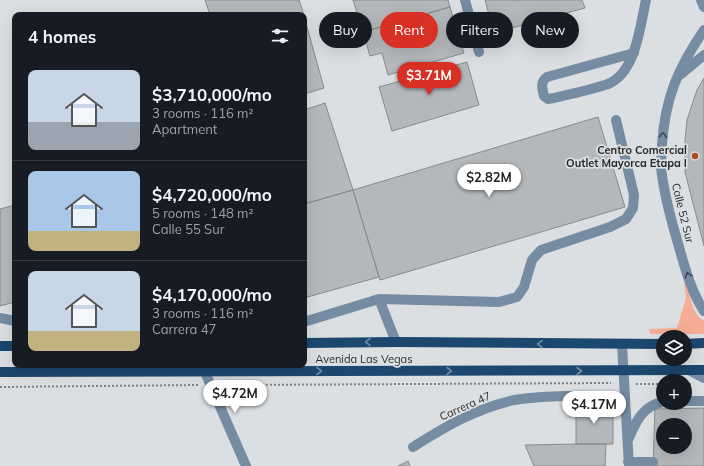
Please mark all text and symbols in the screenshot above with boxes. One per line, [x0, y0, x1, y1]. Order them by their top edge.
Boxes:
chip: Buy [319, 12, 372, 48]
chip: Rent [380, 12, 438, 48]
chip: Filters [446, 12, 513, 48]
chip: New [521, 12, 579, 48]
icon: filters [269, 25, 291, 47]
text: 4 homes [28, 26, 96, 47]
pin: $3.71M [396, 62, 462, 96]
text: $3.71M [406, 67, 452, 83]
text: $3,710,000/mo [152, 84, 272, 105]
icon: home [60, 86, 108, 134]
text: 3 rooms · 116 m² [152, 105, 253, 121]
text: Apartment [152, 121, 217, 137]
one-way arrow [658, 132, 667, 138]
place label: Centro Comercial Outlet Mayorca Etapa I [566, 143, 687, 170]
marker: Centro Comercial Outlet Mayorca Etapa I [690, 151, 700, 161]
pin: $2.82M [456, 164, 522, 198]
text: $2.82M [466, 169, 512, 185]
street label: Calle 52 Sur [669, 182, 697, 244]
text: $4,720,000/mo [152, 184, 272, 205]
icon: home [60, 187, 108, 235]
text: 5 rooms · 148 m² [152, 205, 253, 221]
text: Calle 55 Sur [152, 221, 224, 237]
one-way arrow [684, 272, 692, 279]
text: $4,170,000/mo [152, 284, 272, 305]
icon: home [60, 287, 108, 335]
text: 3 rooms · 116 m² [152, 305, 253, 321]
text: Carrera 47 [152, 321, 216, 337]
map controls [656, 330, 692, 454]
button: layers [656, 330, 692, 366]
one-way arrow [365, 338, 371, 346]
one-way arrow [537, 340, 543, 348]
street label: Avenida Las Vegas [315, 352, 413, 366]
one-way arrow [316, 367, 322, 375]
one-way arrow [446, 367, 452, 375]
one-way arrow [576, 367, 582, 375]
button: + [656, 374, 692, 410]
pin: $4.72M [202, 380, 268, 414]
text: $4.72M [212, 385, 258, 401]
street label: Carrera 47 [437, 389, 493, 423]
pin: $4.17M [561, 391, 627, 425]
text: $4.17M [571, 396, 617, 412]
button: − [656, 418, 692, 454]

